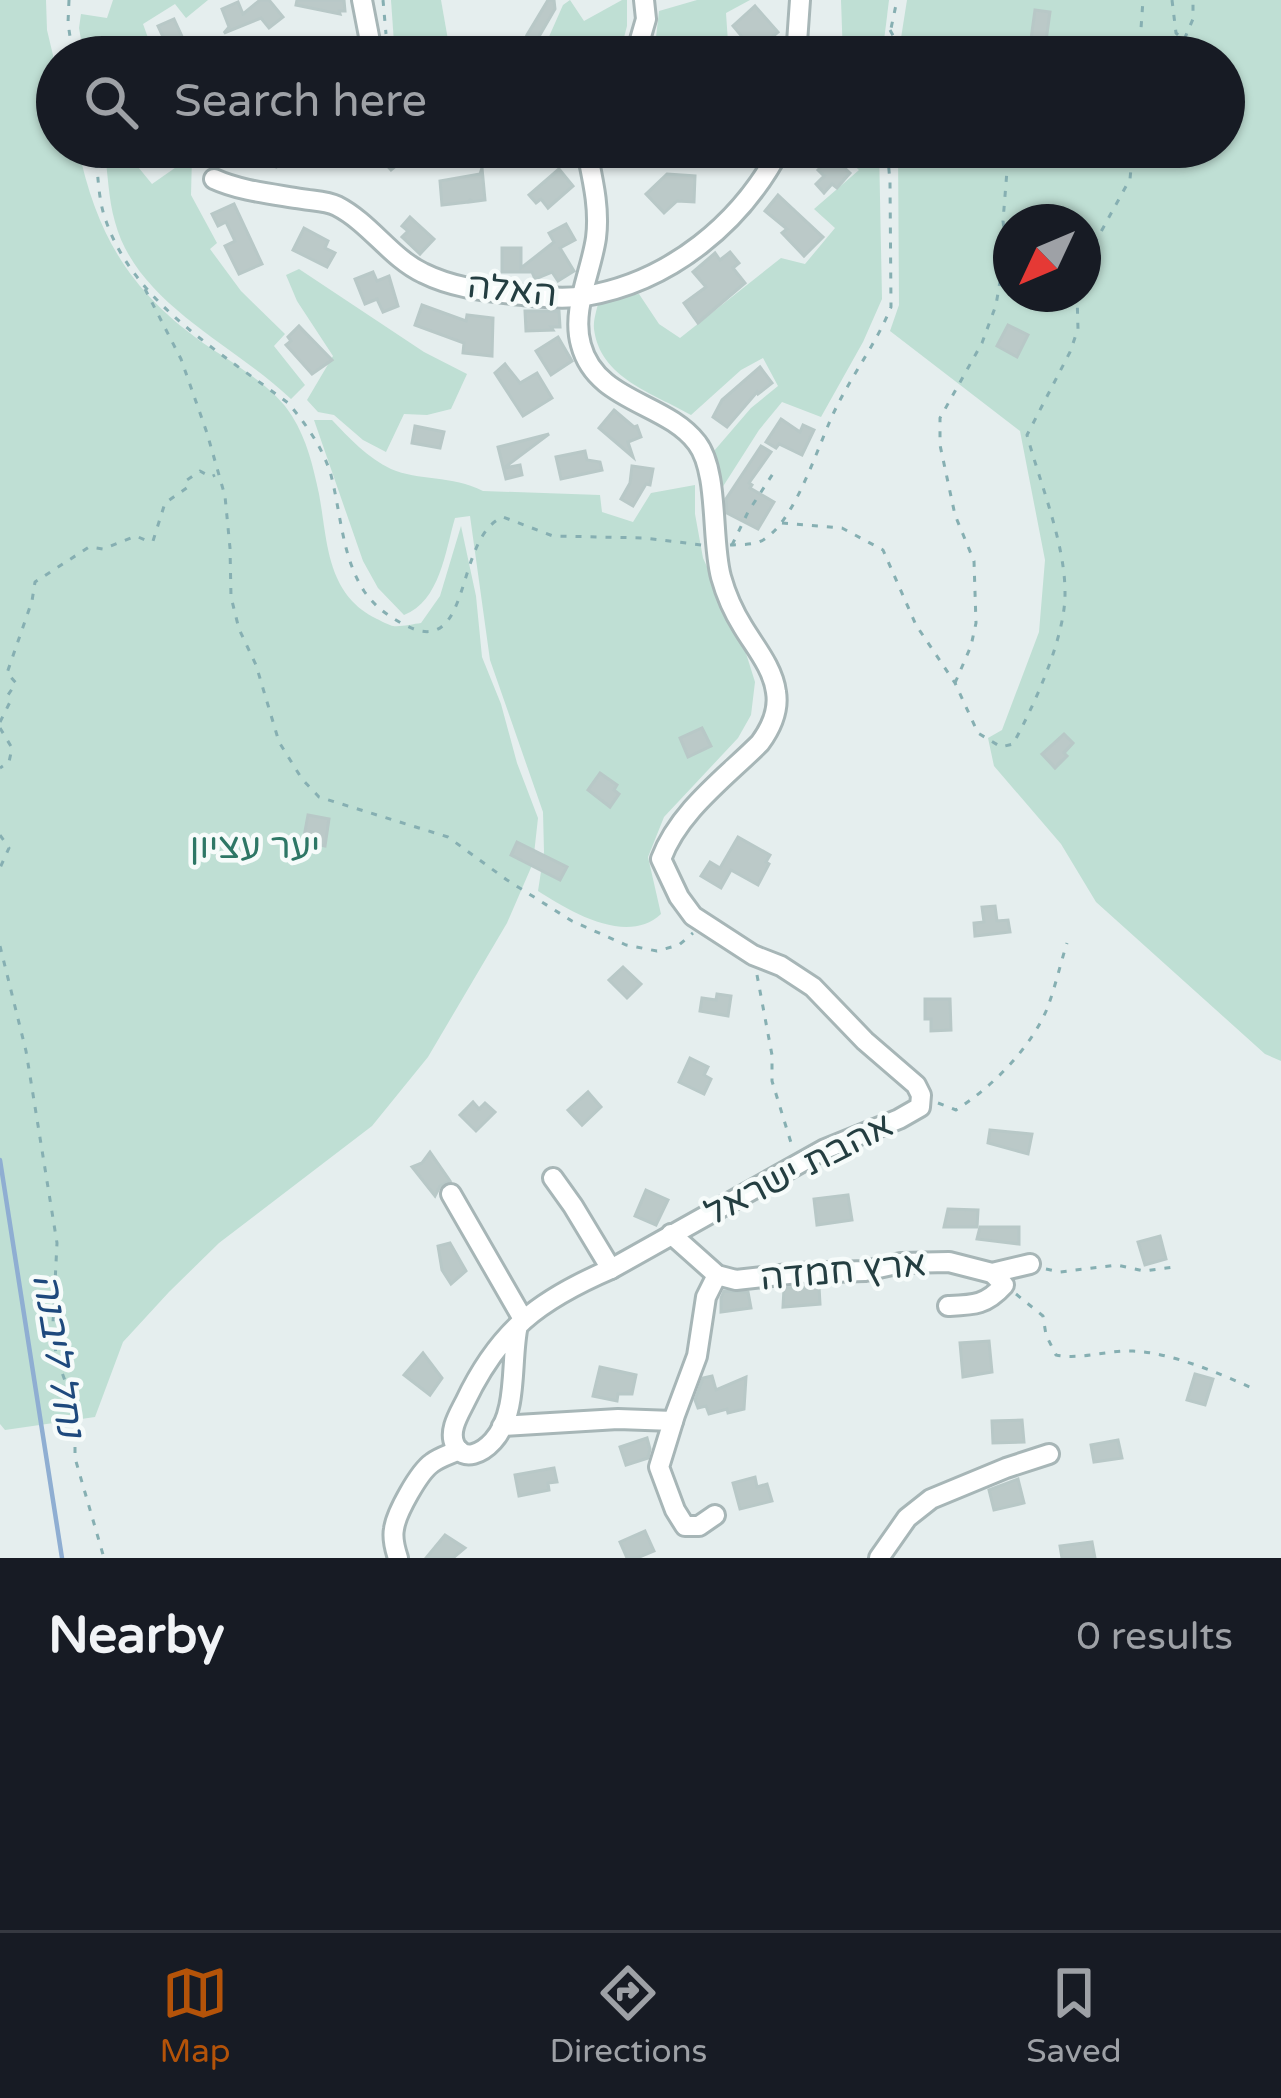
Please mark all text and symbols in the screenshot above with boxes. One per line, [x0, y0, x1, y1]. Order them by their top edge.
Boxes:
search box [36, 36, 1245, 168]
icon: search [78, 69, 144, 135]
text: Search here [174, 75, 427, 129]
north arrow [993, 204, 1101, 312]
street label: האלה [465, 264, 559, 316]
park label: יער עציון [190, 825, 320, 868]
street label: אהבת ישראל [698, 1103, 900, 1235]
street label: ארץ חמדה [758, 1242, 928, 1300]
water label: נחל ליבנה [22, 1270, 95, 1444]
text: Nearby [48, 1605, 225, 1667]
text: 0 results [1076, 1613, 1233, 1660]
tab: Map [159, 1960, 231, 2071]
tab: Directions [549, 1960, 707, 2071]
tab: Saved [1026, 1960, 1122, 2071]

